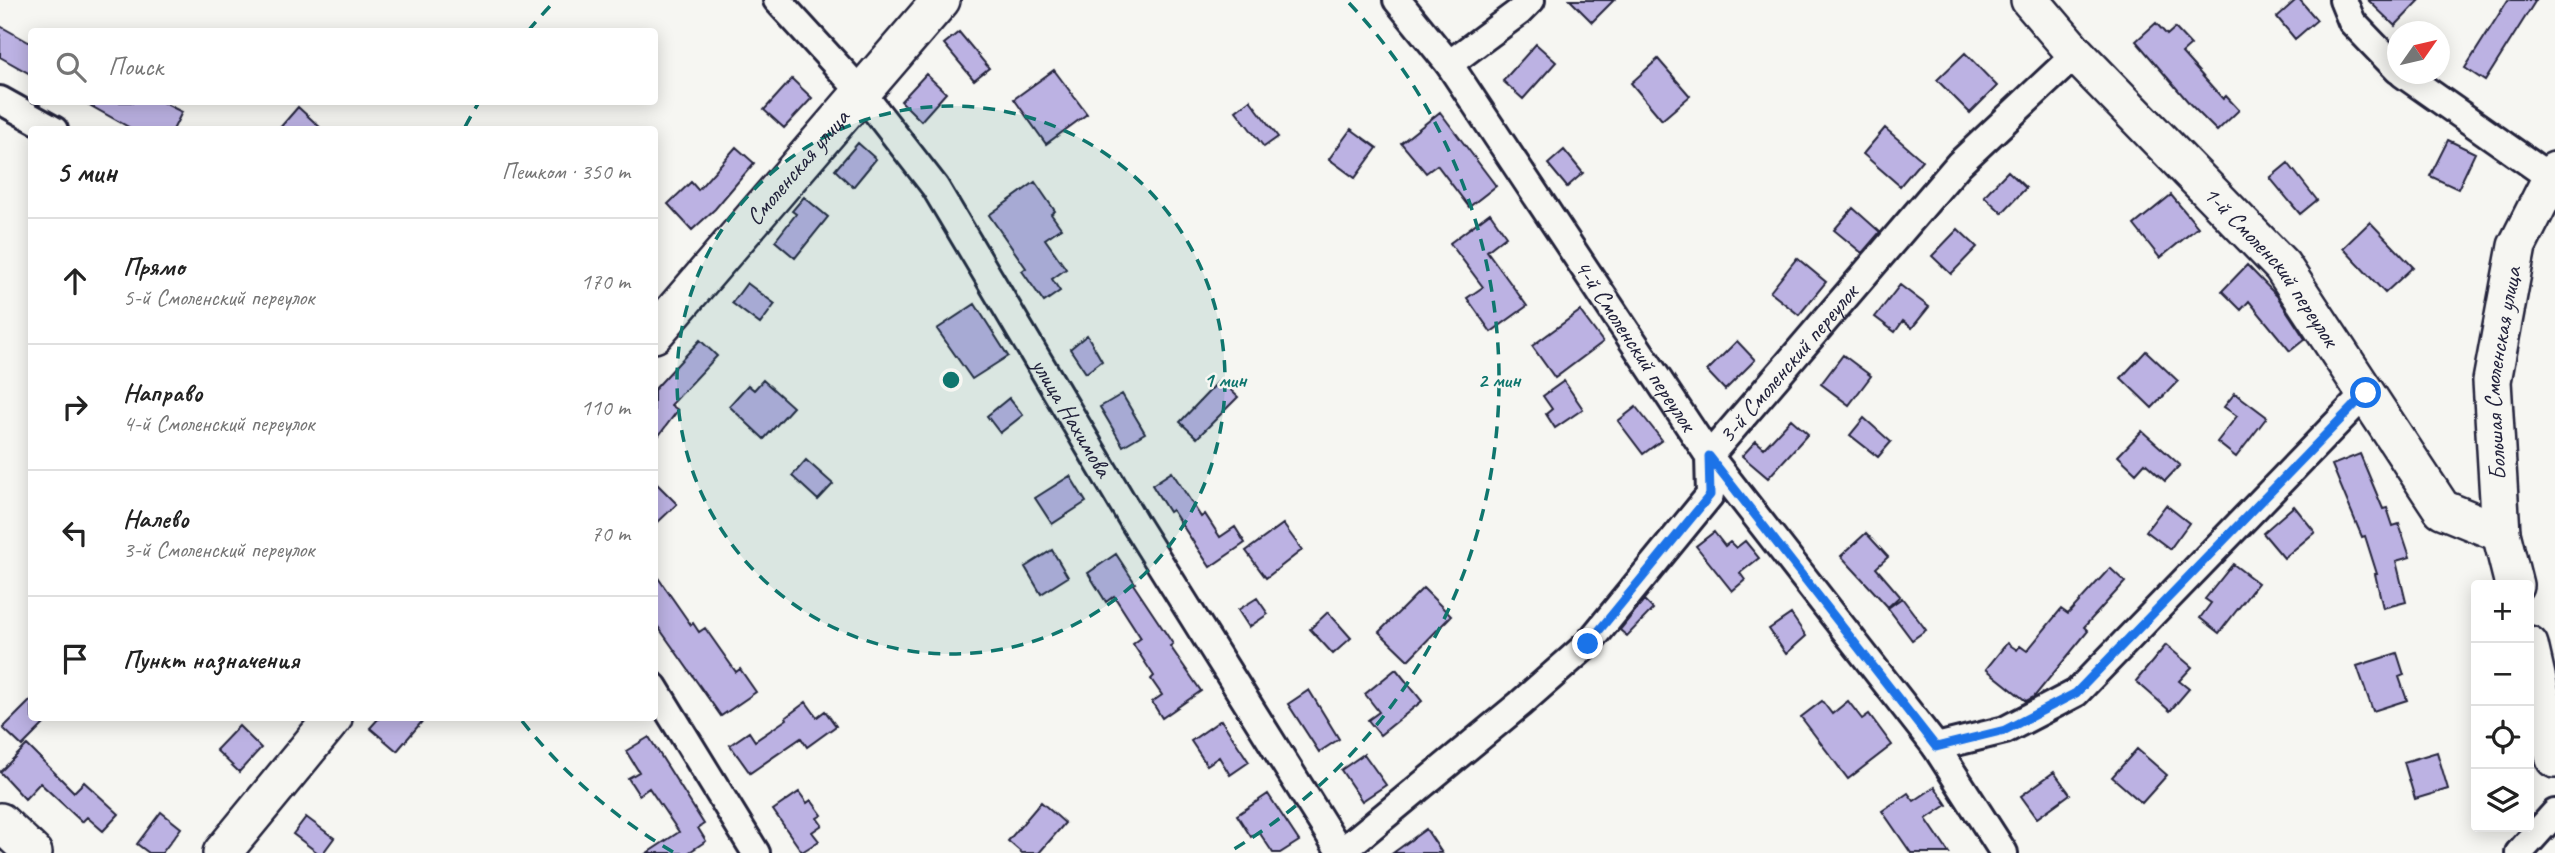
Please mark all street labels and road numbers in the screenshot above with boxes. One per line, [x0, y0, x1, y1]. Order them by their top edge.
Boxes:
street label: Смоленская улица [739, 102, 857, 231]
street label: 1-й Смоленский переулок [2197, 179, 2347, 354]
street label: 4-й Смоленский переулок [1568, 254, 1704, 439]
street label: Большая Смоленская улица [2477, 263, 2528, 481]
street label: 3-й Смоленский переулок [1712, 276, 1866, 449]
street label: улица Нахимова [1024, 351, 1120, 484]

